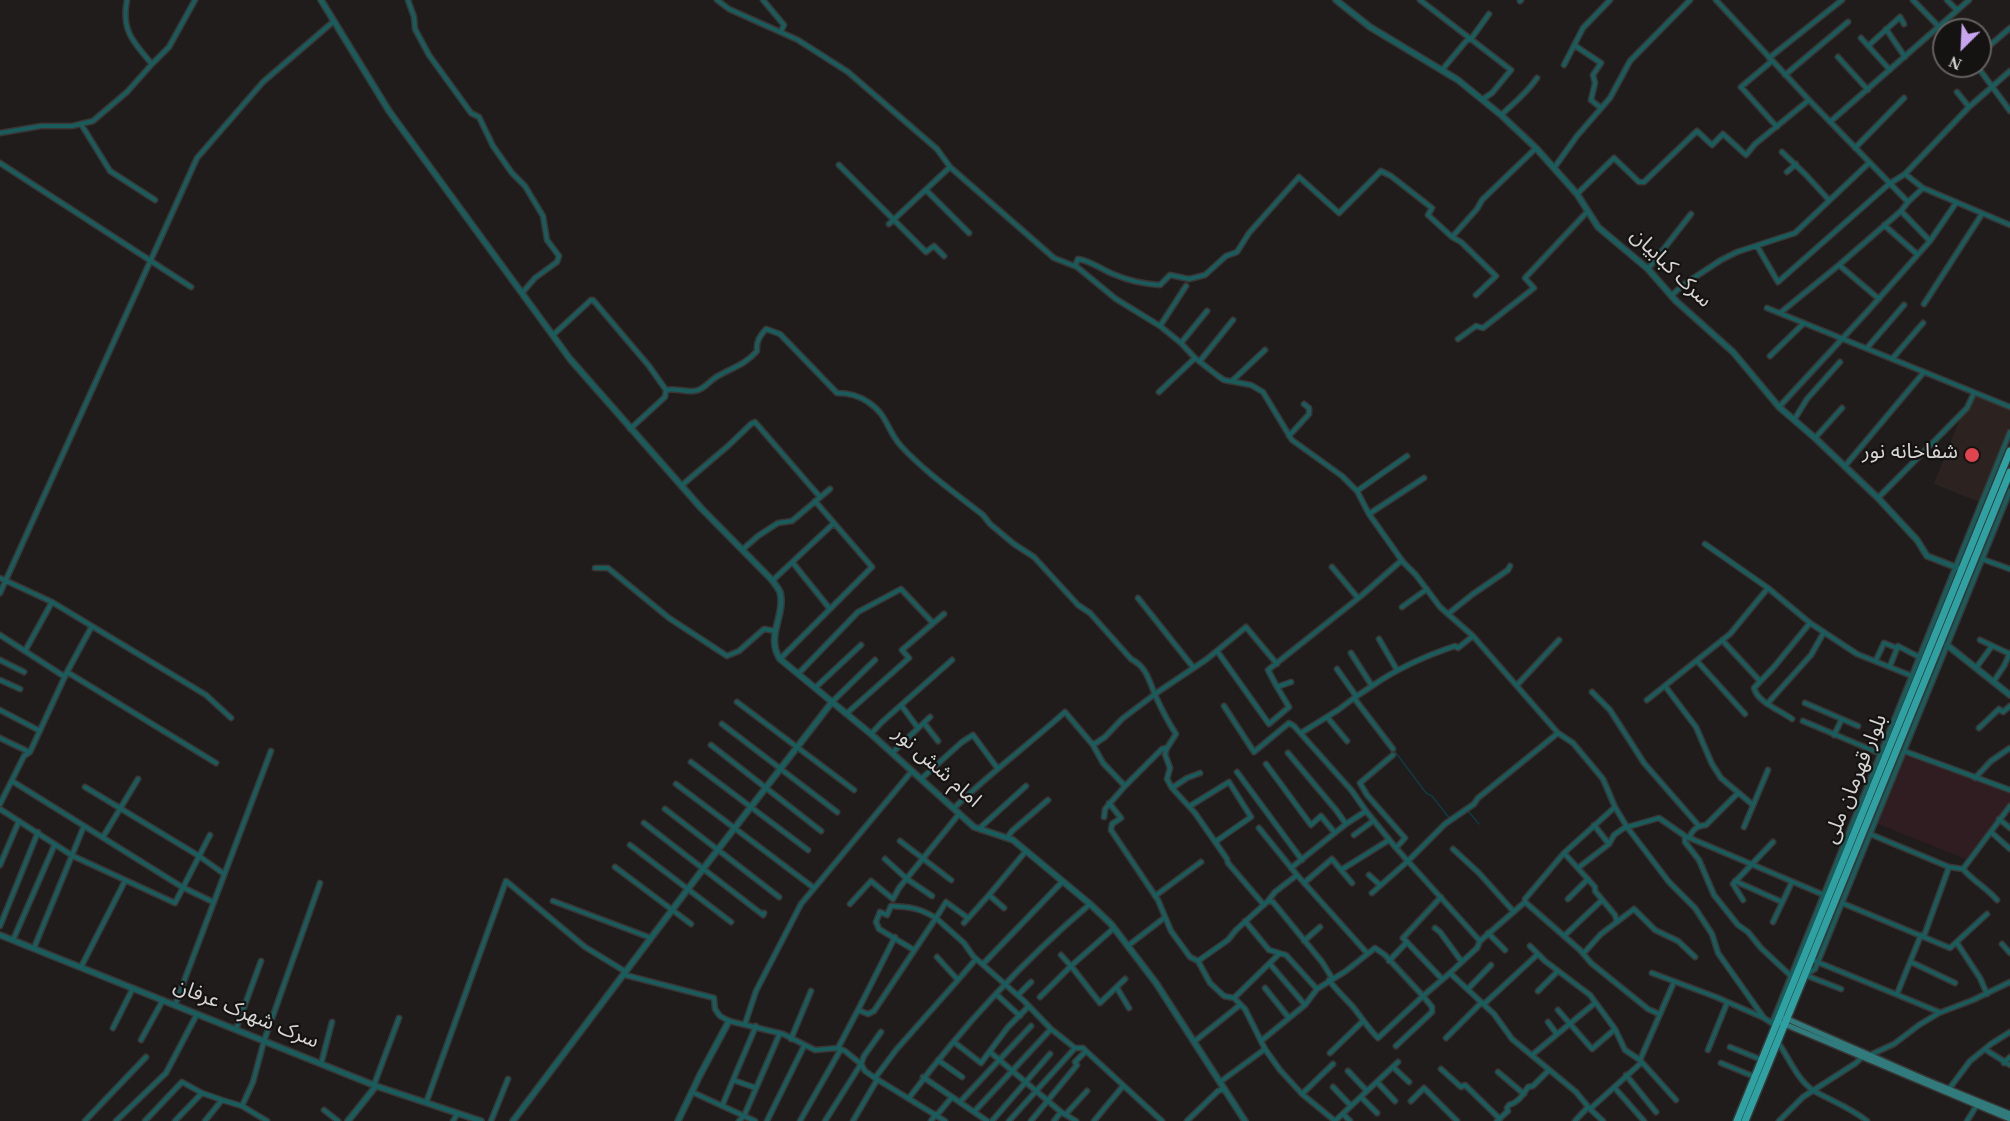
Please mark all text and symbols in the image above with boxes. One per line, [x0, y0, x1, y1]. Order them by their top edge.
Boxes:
north arrow [1932, 18, 1992, 78]
text: N [1947, 53, 1964, 73]
street label: سرک کبابیان [1623, 225, 1715, 315]
place label: شفاخانه نور [1862, 442, 1958, 468]
marker: شفاخانه نور [1963, 446, 1981, 464]
street label: بلوار قهرمان ملی [1821, 712, 1895, 848]
street label: امام شش نور [886, 723, 984, 815]
street label: سرک شهرک عرفان [169, 975, 321, 1057]

